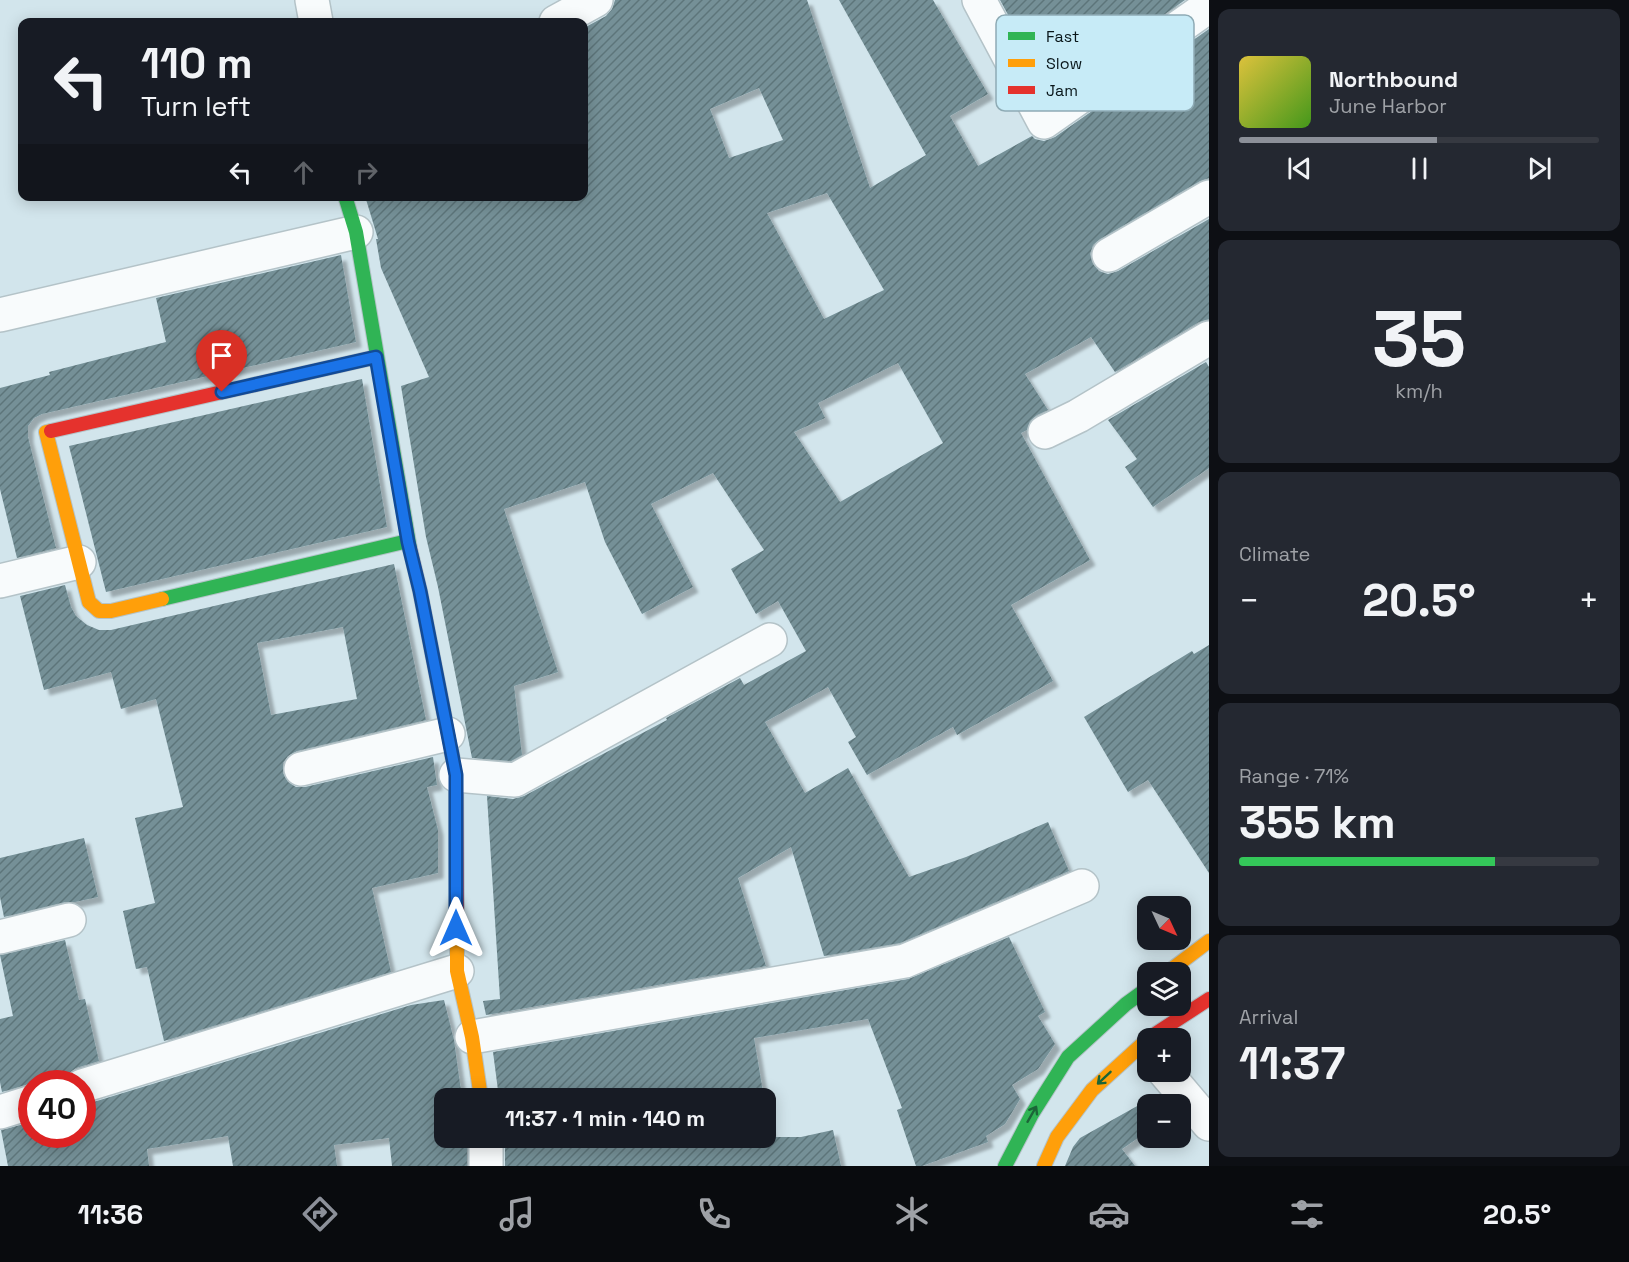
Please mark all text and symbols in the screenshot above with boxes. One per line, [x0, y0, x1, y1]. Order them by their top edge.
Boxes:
legend [996, 15, 1194, 111]
text: Fast [1046, 26, 1079, 47]
text: 110 m [141, 37, 253, 90]
icon: left [42, 42, 120, 120]
text: Slow [1046, 53, 1082, 74]
text: Northbound [1329, 65, 1458, 93]
text: Jam [1046, 80, 1078, 101]
text: Turn left [141, 89, 251, 124]
text: June Harbor [1329, 93, 1447, 119]
icon: previous [1283, 152, 1316, 185]
icon: pause [1403, 152, 1436, 185]
icon: next [1523, 152, 1556, 185]
icon: left [224, 156, 257, 189]
icon: ahead [287, 156, 320, 189]
icon: right [350, 156, 383, 189]
text: 35 [1372, 289, 1466, 389]
pin [196, 330, 247, 392]
icon: arrive [205, 339, 238, 372]
text: km/h [1395, 378, 1443, 404]
text: Climate [1239, 541, 1310, 567]
text: 20.5° [1362, 572, 1476, 629]
text: − [1239, 580, 1259, 622]
text: + [1579, 580, 1599, 622]
text: Range · 71% [1239, 763, 1349, 789]
text: 355 km [1239, 794, 1396, 851]
position arrow [424, 896, 488, 960]
north arrow [1137, 896, 1191, 950]
map controls [1137, 896, 1191, 1148]
button: layers [1137, 962, 1191, 1016]
text: Arrival [1239, 1004, 1298, 1030]
button: + [1137, 1028, 1191, 1082]
text: 11:37 [1239, 1035, 1345, 1092]
speed limit sign: 40 [18, 1070, 96, 1148]
one-way arrow [1097, 1071, 1112, 1085]
button: − [1137, 1094, 1191, 1148]
text: 11:37 · 1 min · 140 m [505, 1104, 705, 1132]
one-way arrow [1027, 1106, 1039, 1123]
icon: directions [299, 1193, 341, 1235]
icon: music [496, 1193, 538, 1235]
icon: phone [693, 1193, 735, 1235]
icon: climate [891, 1193, 933, 1235]
icon: car [1088, 1193, 1130, 1235]
icon: filters [1286, 1193, 1328, 1235]
text: 11:36 [78, 1197, 143, 1232]
text: 20.5° [1483, 1197, 1551, 1232]

